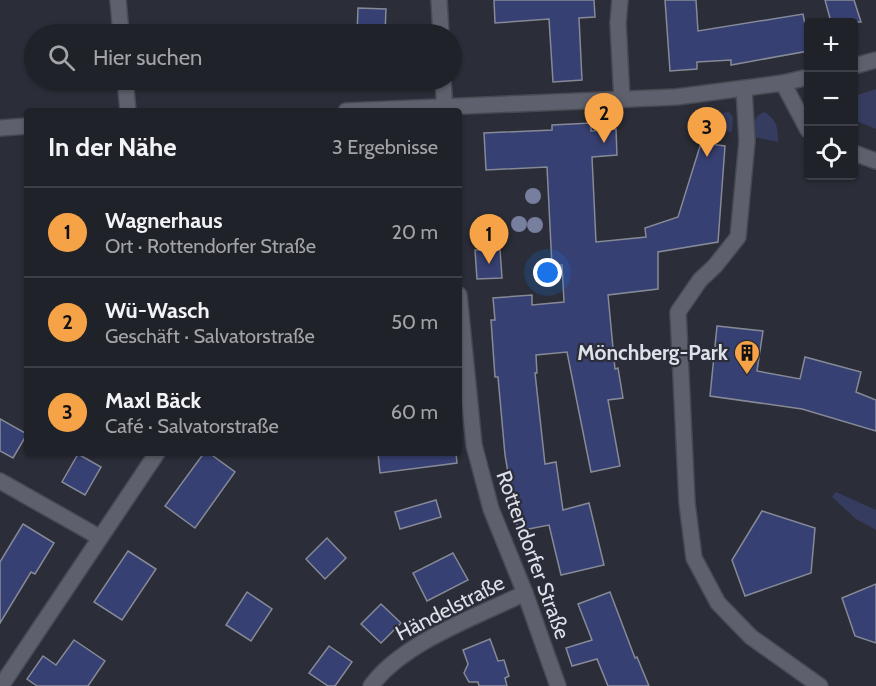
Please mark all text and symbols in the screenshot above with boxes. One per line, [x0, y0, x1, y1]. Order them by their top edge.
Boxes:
map controls [804, 18, 858, 180]
button: + [804, 18, 858, 72]
search box [24, 24, 462, 90]
icon: search [45, 41, 78, 74]
text: Hier suchen [93, 44, 202, 71]
button: − [804, 72, 858, 126]
pin: 2 [584, 94, 624, 143]
pin: 3 [688, 108, 726, 157]
button: locate [804, 126, 858, 180]
text: In der Nähe [48, 131, 177, 163]
text: 3 Ergebnisse [332, 135, 438, 159]
text: Wagnerhaus [105, 207, 223, 234]
pin: 1 [470, 214, 508, 264]
text: 1 [64, 220, 71, 244]
text: 20 m [392, 220, 438, 244]
text: Ort · Rottendorfer Straße [105, 234, 316, 258]
your location [533, 258, 562, 287]
text: Wü-Wasch [105, 297, 210, 324]
text: 2 [62, 310, 73, 334]
text: 50 m [391, 310, 438, 334]
text: Geschäft · Salvatorstraße [105, 324, 315, 348]
building icon: Mönchberg-Park [732, 338, 762, 376]
place label: Mönchberg-Park [577, 340, 729, 365]
text: Maxl Bäck [105, 387, 201, 414]
text: 3 [62, 400, 73, 424]
text: 60 m [391, 400, 438, 424]
text: Café · Salvatorstraße [105, 414, 279, 438]
street label: Rottendorfer Straße [491, 467, 576, 643]
street label: Händelstraße [391, 569, 509, 646]

